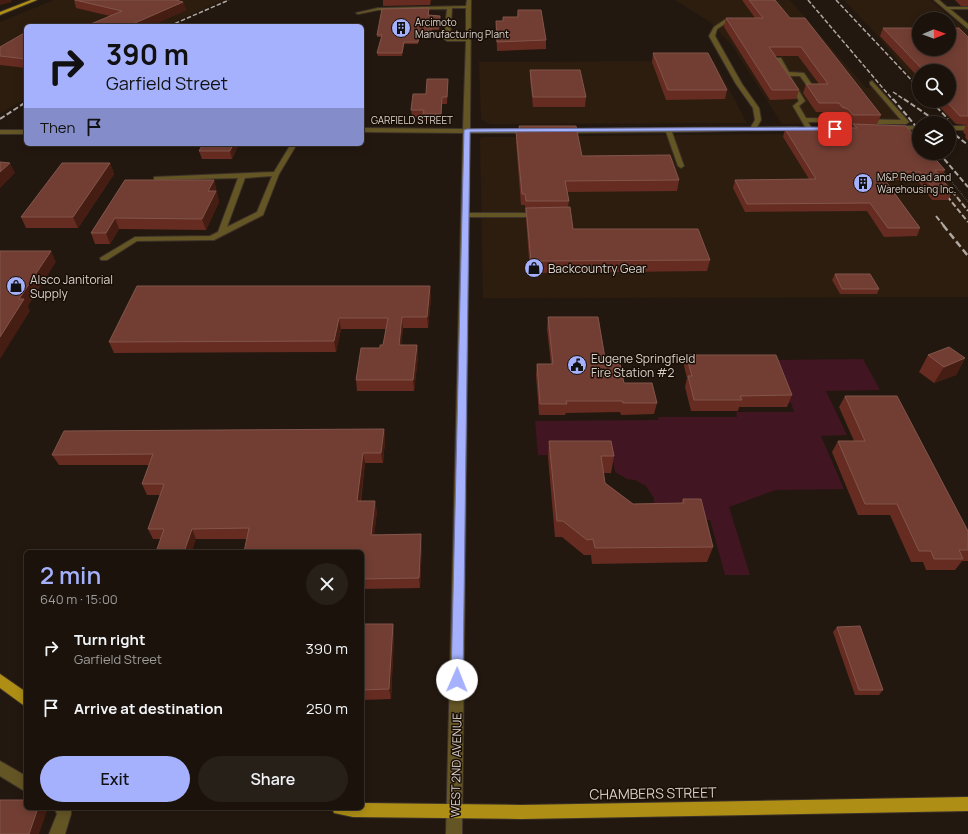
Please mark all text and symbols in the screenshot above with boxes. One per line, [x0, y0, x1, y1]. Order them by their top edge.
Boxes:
north arrow [912, 12, 956, 56]
map controls [912, 12, 956, 160]
place label: Arcimoto Manufacturing Plant [415, 15, 509, 41]
building icon: Arcimoto Manufacturing Plant [390, 17, 412, 39]
text: 390 m [106, 35, 189, 73]
icon: right [40, 40, 92, 92]
button: search [912, 64, 956, 108]
text: Garfield Street [106, 71, 228, 95]
pin [818, 112, 852, 146]
street label: GARFIELD STREET [371, 113, 453, 127]
icon: arrive [83, 116, 105, 138]
button: layers [912, 116, 956, 160]
text: Then [40, 117, 75, 138]
icon: arrive [824, 118, 846, 140]
place label: M&P Reload and Warehousing Inc. [877, 170, 956, 196]
building icon: M&P Reload and Warehousing Inc. [852, 172, 874, 194]
shop icon: Backcountry Gear [523, 257, 545, 279]
place label: Backcountry Gear [548, 260, 647, 277]
place label: Alsco Janitorial Supply [30, 271, 113, 302]
shop icon: Alsco Janitorial Supply [5, 275, 27, 297]
place label: Eugene Springfield Fire Station #2 [591, 350, 695, 381]
public building icon: Eugene Springfield Fire Station #2 [566, 354, 588, 376]
text: 2 min [40, 558, 101, 591]
button: close [306, 563, 348, 605]
text: 640 m · 15:00 [40, 590, 118, 608]
text: Turn right [74, 629, 145, 650]
icon: right [40, 637, 62, 659]
text: 390 m [306, 638, 348, 659]
text: Garfield Street [74, 650, 162, 668]
position arrow [436, 659, 478, 701]
icon: arrive [40, 697, 62, 719]
text: Arrive at destination [74, 698, 223, 719]
text: 250 m [306, 698, 348, 719]
street label: WEST 2ND AVENUE [447, 713, 465, 817]
button: Exit [40, 756, 190, 802]
button: Share [198, 756, 348, 802]
street label: CHAMBERS STREET [589, 782, 717, 804]

